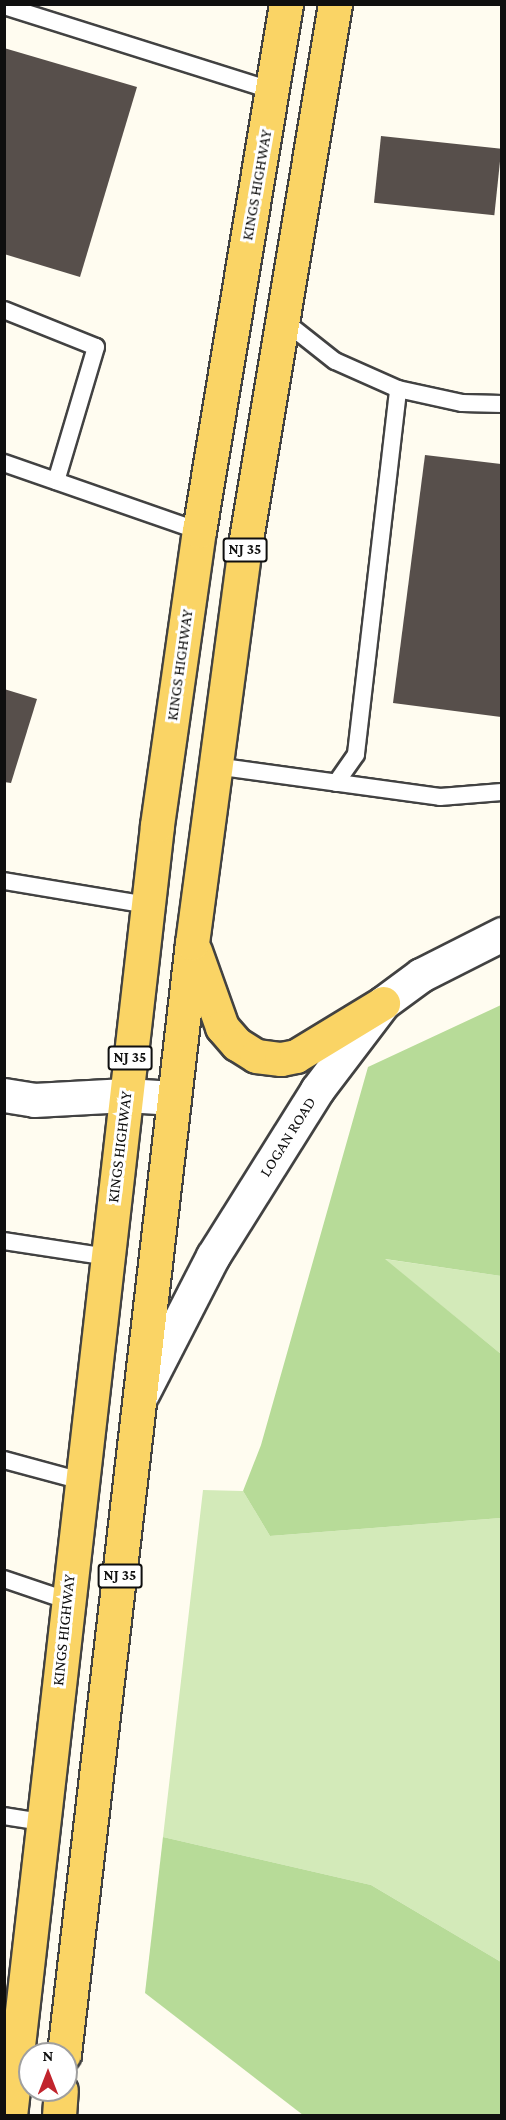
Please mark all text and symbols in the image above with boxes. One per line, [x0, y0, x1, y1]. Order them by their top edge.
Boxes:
street label: KINGS HIGHWAY [238, 128, 276, 242]
road number: NJ 35 [222, 538, 268, 562]
street label: KINGS HIGHWAY [163, 608, 197, 722]
road number: NJ 35 [108, 1046, 152, 1070]
street label: KINGS HIGHWAY [104, 1090, 136, 1204]
street label: LOGAN ROAD [256, 1094, 320, 1180]
road number: NJ 35 [98, 1564, 142, 1588]
street label: KINGS HIGHWAY [49, 1573, 79, 1687]
north arrow [18, 2042, 78, 2102]
text: N [43, 2047, 53, 2064]

